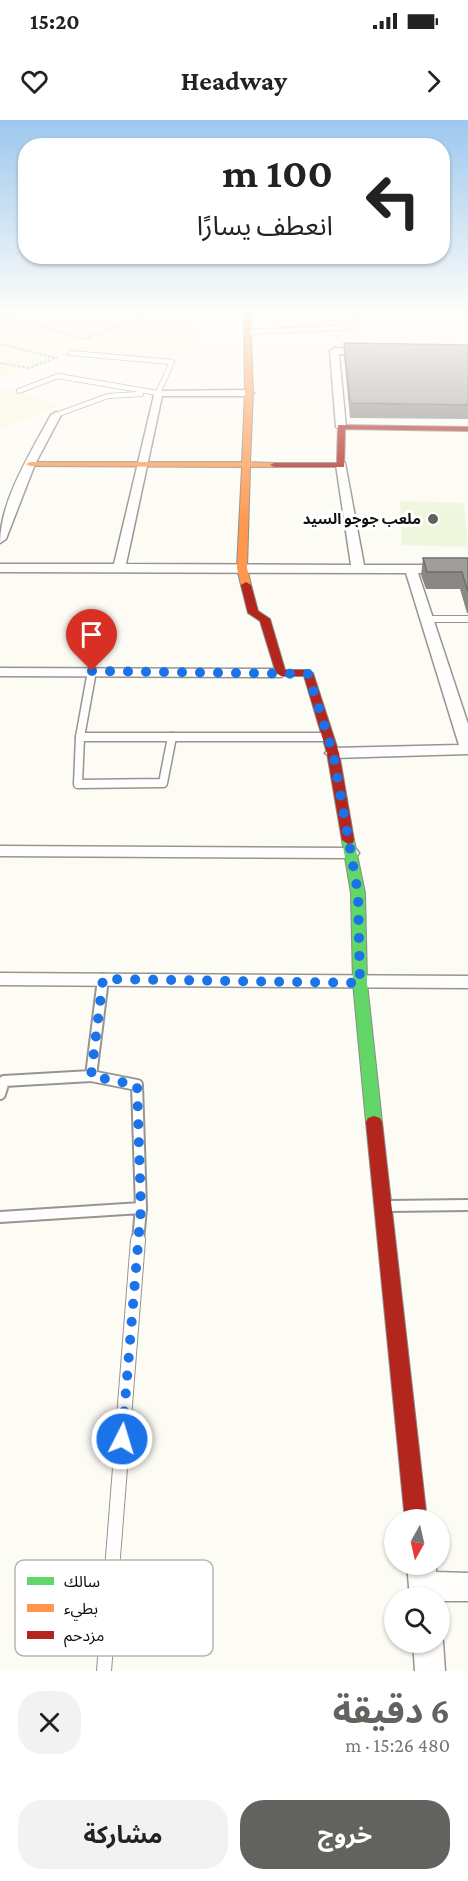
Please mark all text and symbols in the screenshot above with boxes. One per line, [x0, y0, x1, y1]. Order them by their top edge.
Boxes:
text: 15:20 [30, 9, 80, 34]
icon: heart [18, 65, 51, 98]
icon: forward [417, 65, 450, 98]
text: Headway [181, 66, 287, 96]
text: 100 m [223, 149, 333, 196]
icon: left [354, 162, 432, 240]
text: انعطف يسارًا [197, 211, 333, 241]
place label: ملعب جوجو السيد [303, 511, 421, 528]
marker: ملعب جوجو السيد [426, 512, 440, 526]
pin [66, 609, 117, 671]
icon: arrive [75, 618, 108, 651]
position arrow [90, 1407, 154, 1471]
north arrow [384, 1509, 450, 1575]
map controls [384, 1509, 450, 1653]
legend [15, 1560, 213, 1656]
text: سالك [64, 1573, 100, 1590]
button: search [384, 1587, 450, 1653]
text: بطيء [64, 1600, 98, 1621]
text: مزدحم [64, 1627, 104, 1648]
button: close [18, 1691, 81, 1754]
text: 6 دقيقة [333, 1691, 450, 1731]
text: 480 m · 15:26 [345, 1734, 450, 1756]
button: مشاركة [18, 1800, 228, 1869]
button: خروج [240, 1800, 450, 1869]

